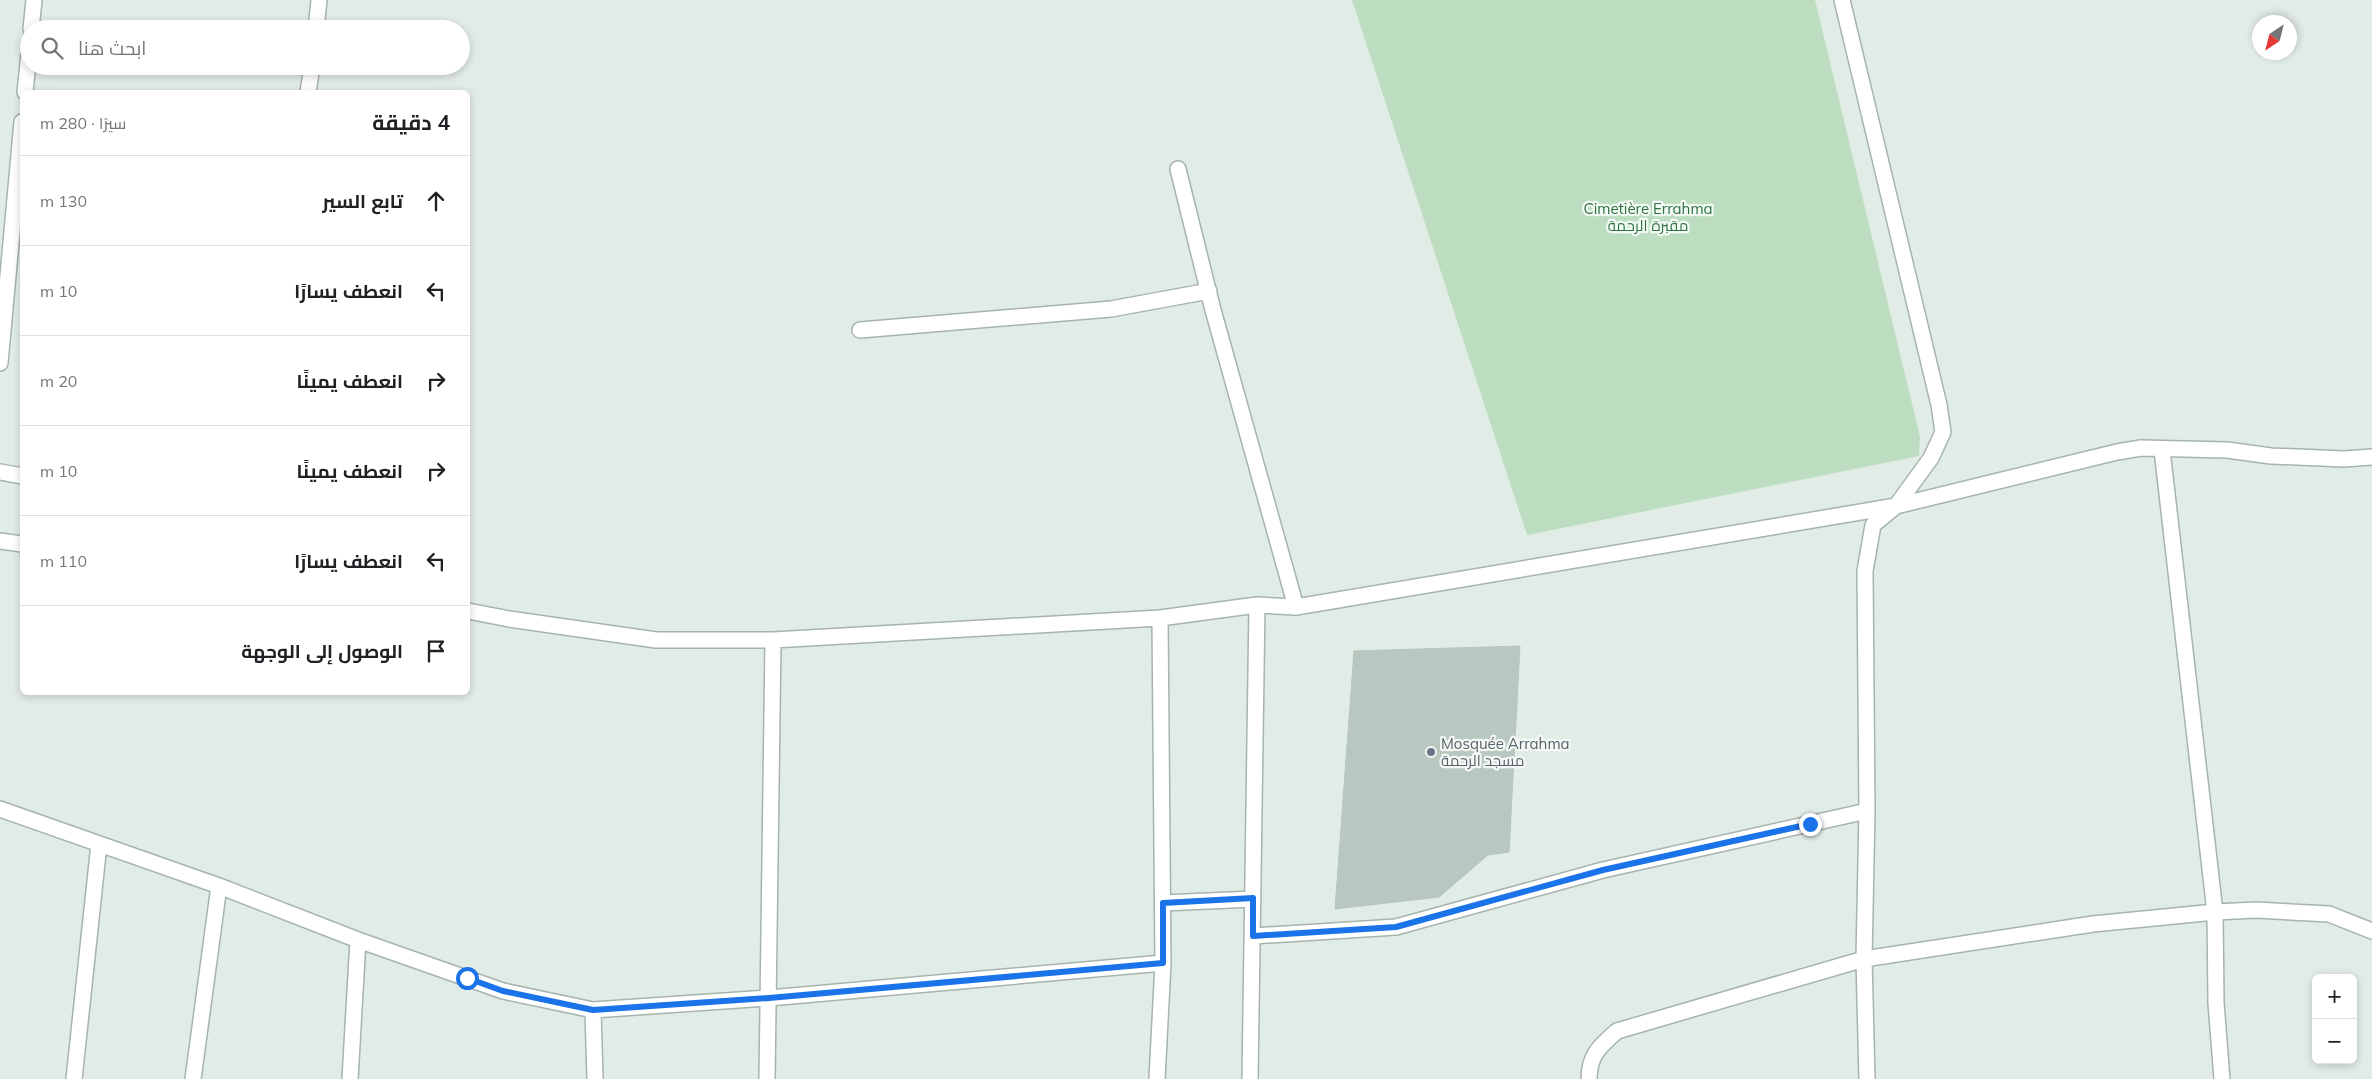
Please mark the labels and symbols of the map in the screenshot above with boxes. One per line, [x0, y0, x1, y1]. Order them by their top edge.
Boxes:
north arrow [2252, 15, 2297, 60]
park label: Cimetière Errahma مقبرة الرحمة [1583, 199, 1713, 235]
place label: Mosquée Arrahma مسجد الرحمة [1441, 734, 1570, 770]
marker: Mosquée Arrahma مسجد الرحمة [1425, 746, 1437, 758]
route end [1799, 813, 1822, 836]
route start [456, 967, 479, 990]

